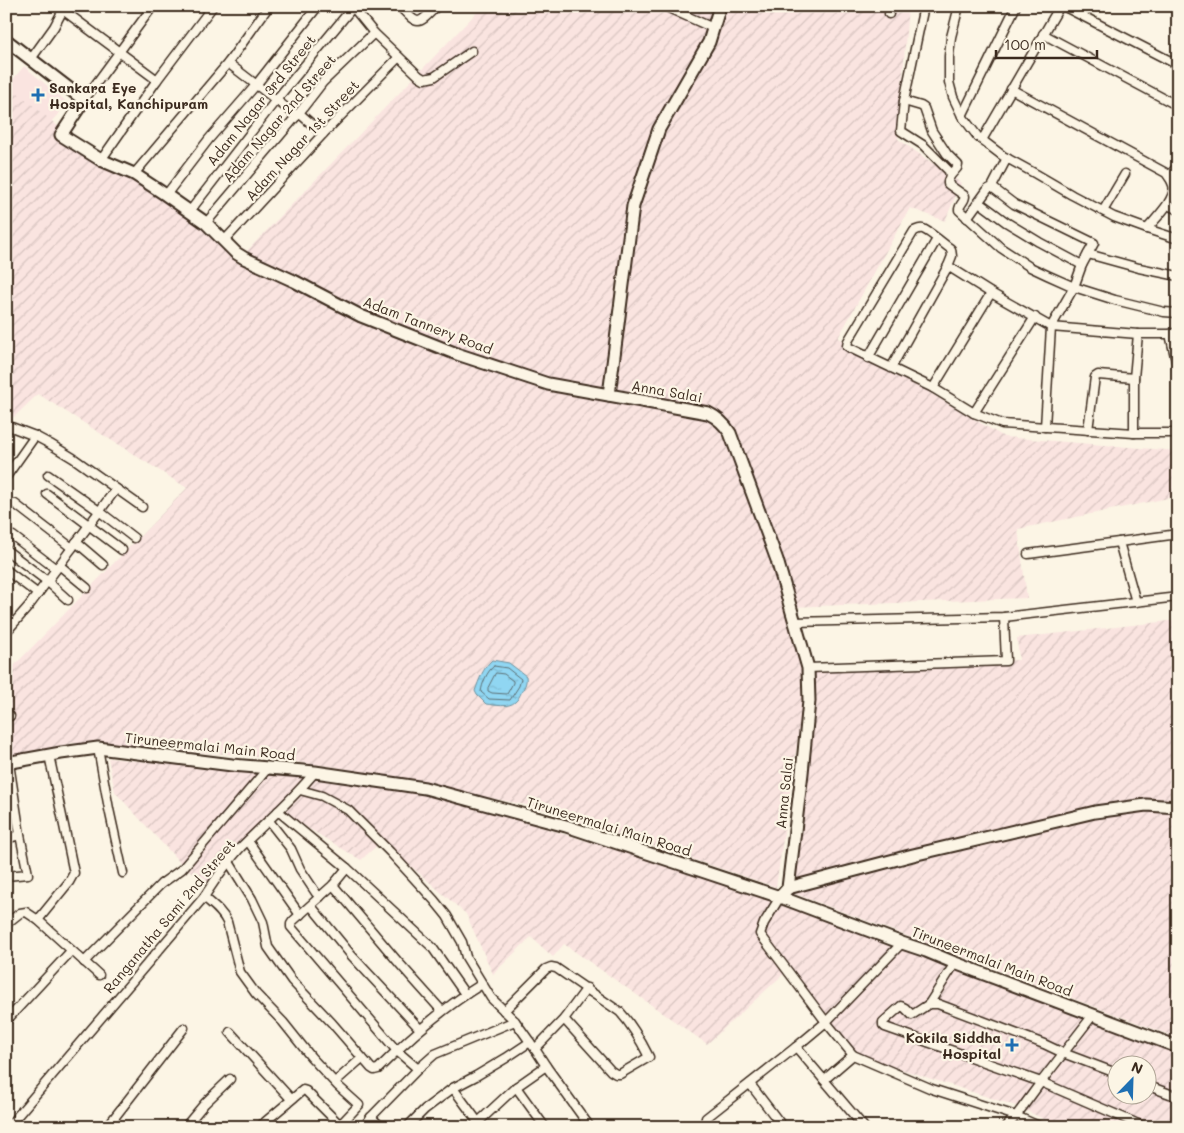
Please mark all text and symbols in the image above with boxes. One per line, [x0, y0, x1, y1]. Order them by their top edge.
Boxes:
scale bar [996, 28, 1098, 60]
street label: Adam Nagar 3rd Street [202, 30, 320, 170]
text: 100 m [1004, 34, 1046, 54]
street label: Adam Nagar 2nd Street [218, 50, 340, 186]
street label: Adam Nagar 1st Street [241, 76, 363, 204]
place label: Sankara Eye Hospital, Kanchipuram [49, 78, 208, 113]
marker: Sankara Eye Hospital, Kanchipuram [31, 88, 45, 102]
street label: Adam Tannery Road [360, 292, 496, 359]
street label: Anna Salai [630, 375, 704, 407]
street label: Tiruneermalai Main Road [124, 728, 296, 764]
street label: Anna Salai [771, 756, 797, 830]
street label: Tiruneermalai Main Road [524, 792, 694, 860]
street label: Ranganatha Sami 2nd Street [99, 835, 239, 997]
street label: Tiruneermalai Main Road [909, 921, 1075, 1001]
place label: Kokila Siddha Hospital [906, 1028, 1001, 1063]
marker: Kokila Siddha Hospital [1005, 1038, 1019, 1052]
north arrow [1106, 1056, 1156, 1106]
text: N [1129, 1057, 1146, 1078]

